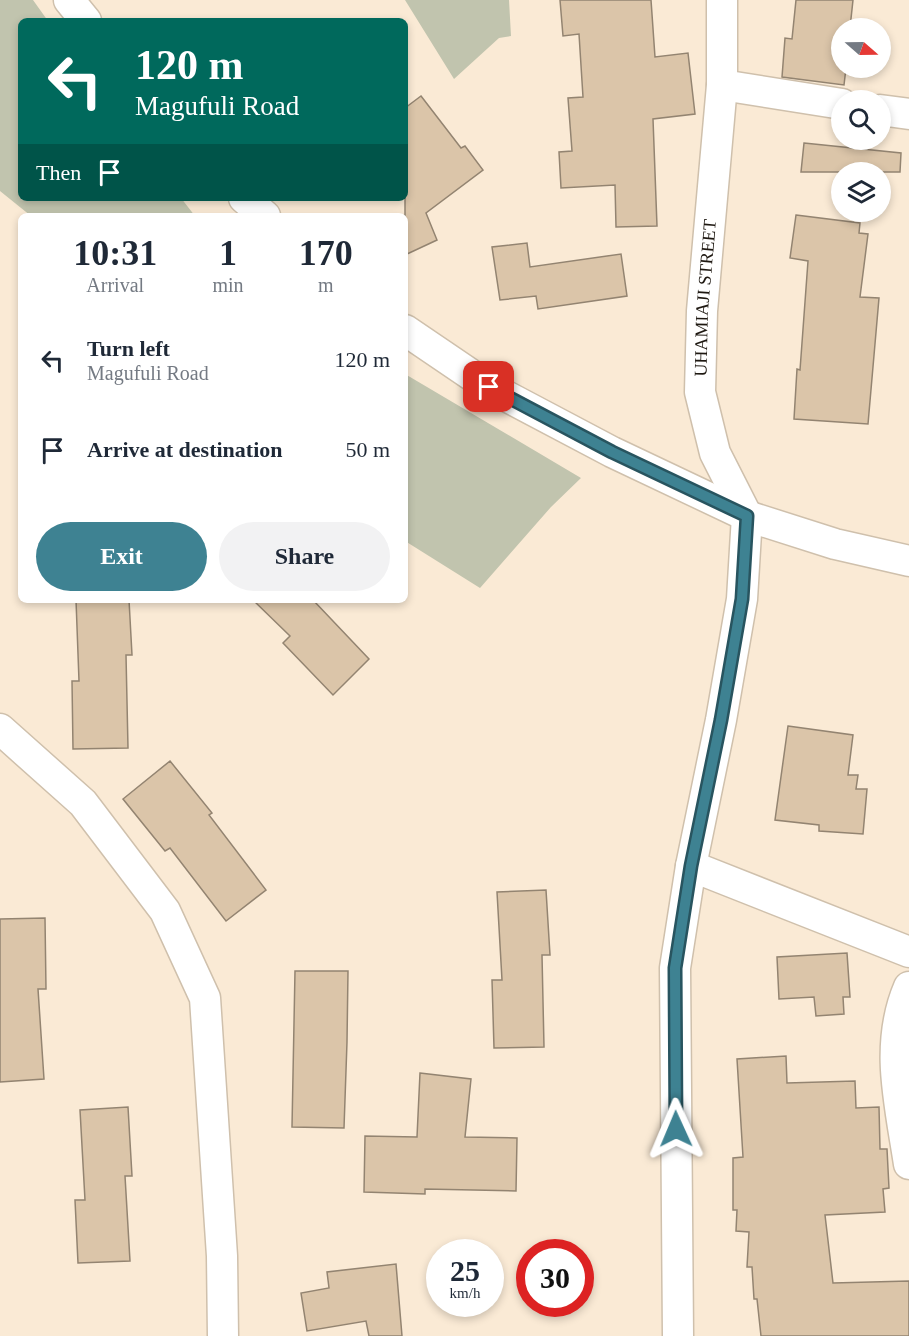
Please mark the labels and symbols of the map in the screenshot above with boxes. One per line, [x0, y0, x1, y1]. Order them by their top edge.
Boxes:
north arrow [831, 18, 891, 78]
street label: UHAMIAJI STREET [690, 218, 720, 377]
pin [463, 361, 514, 412]
position arrow [644, 1097, 708, 1161]
speed limit sign: 30 [516, 1239, 594, 1317]

